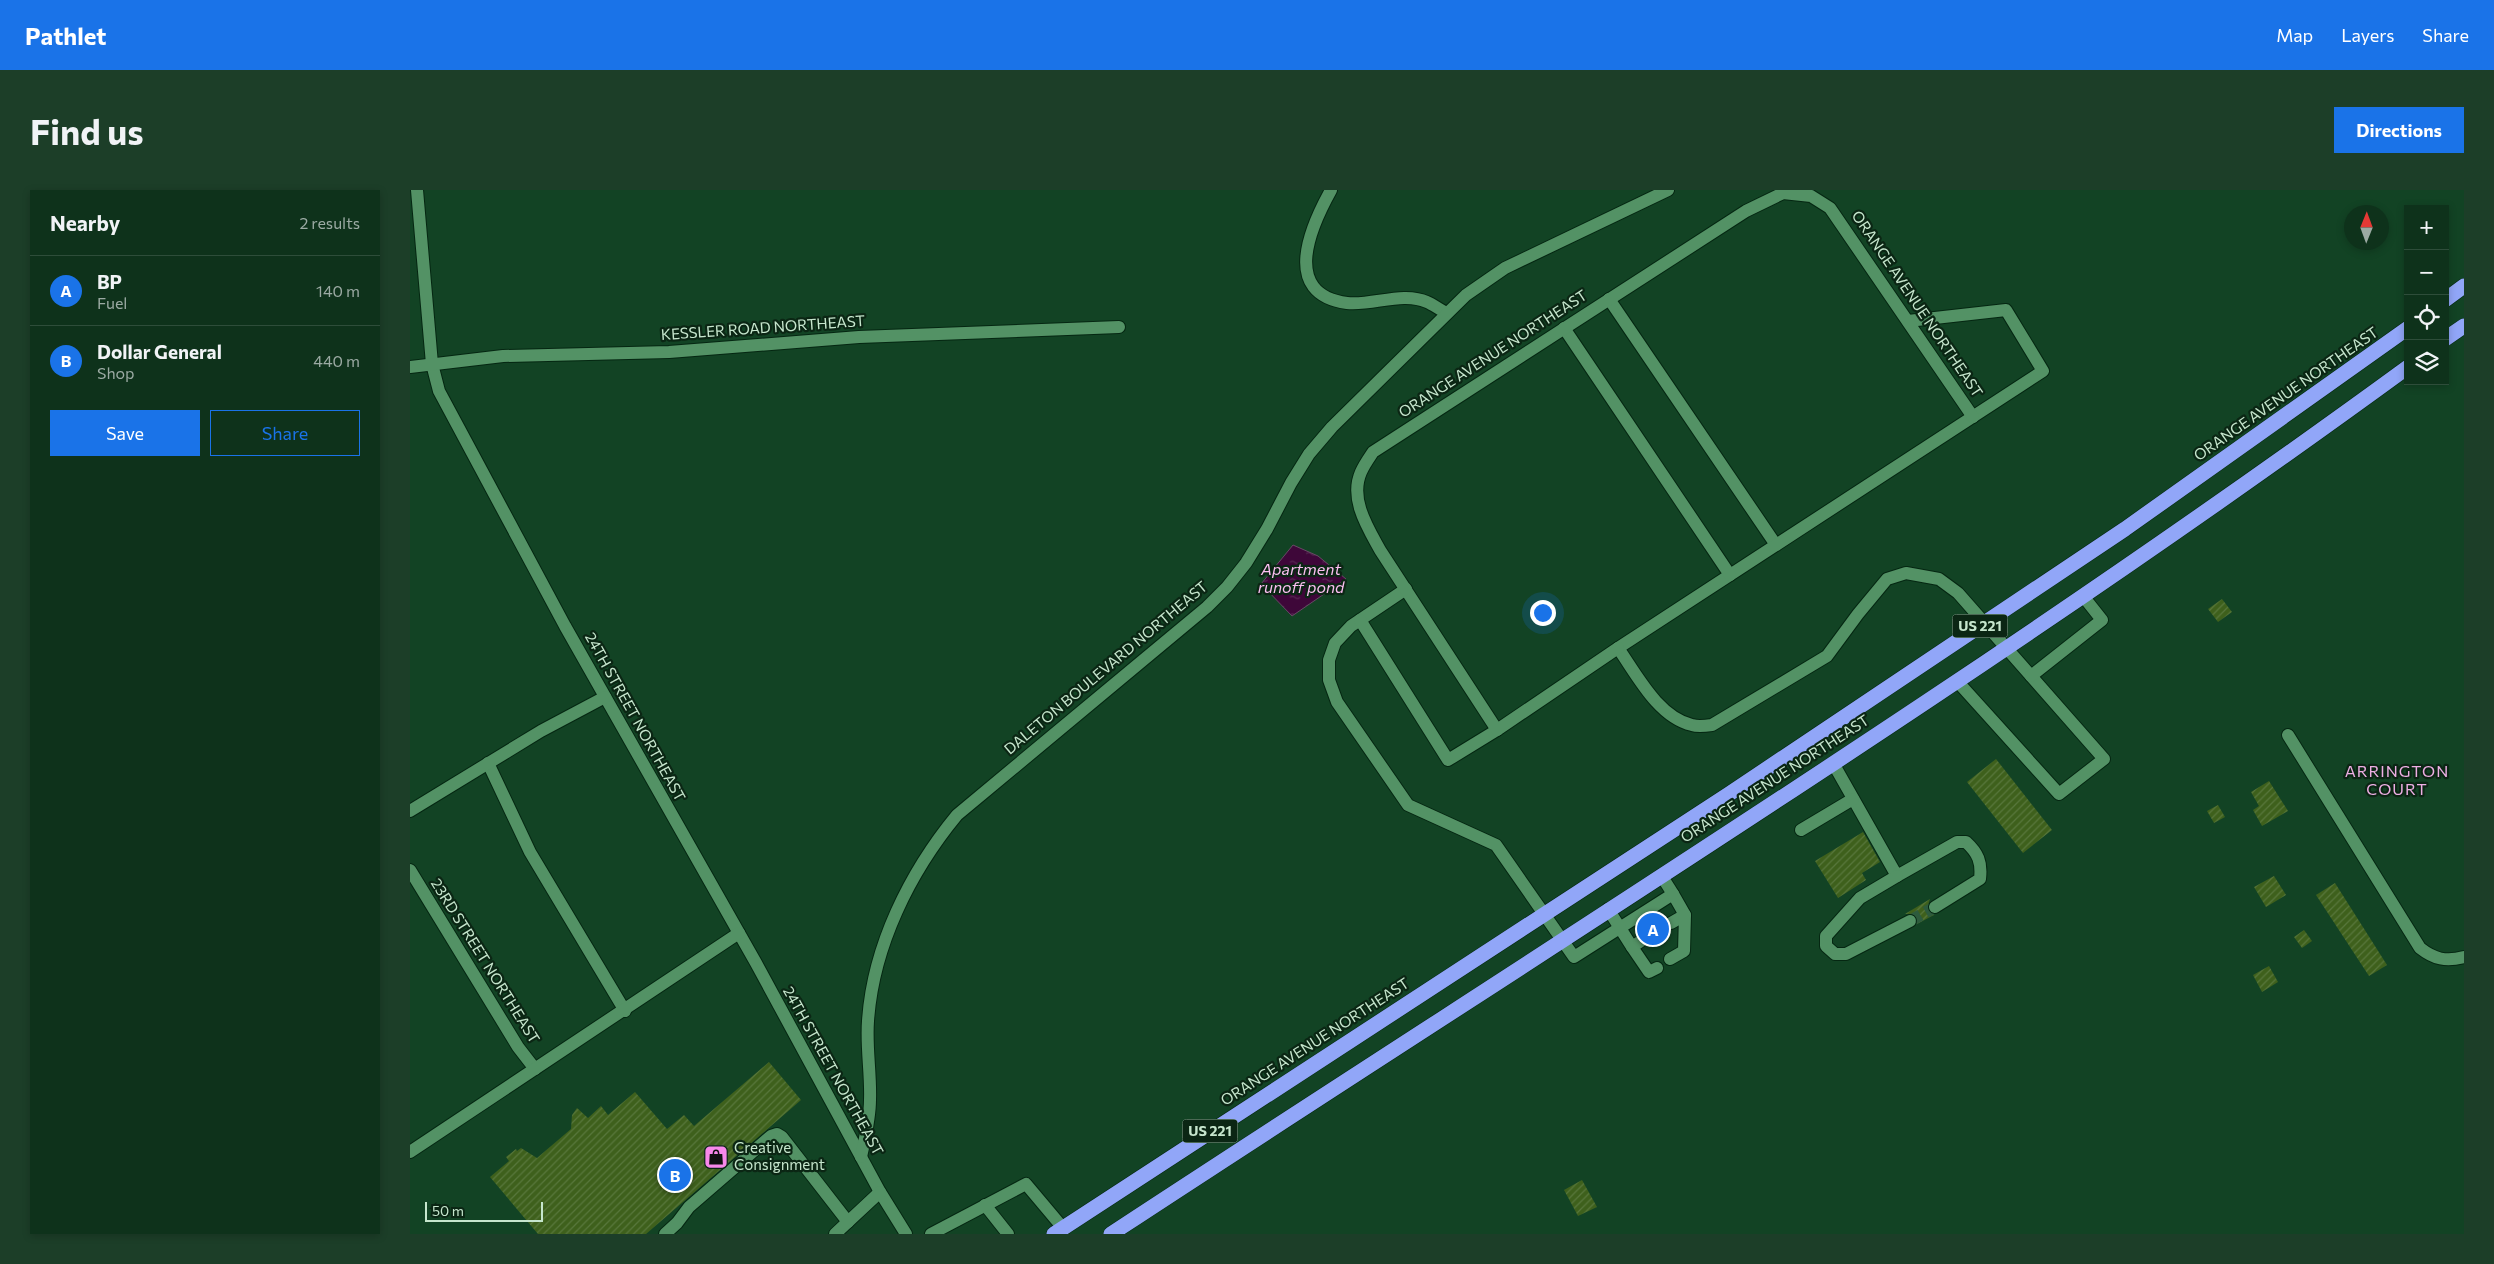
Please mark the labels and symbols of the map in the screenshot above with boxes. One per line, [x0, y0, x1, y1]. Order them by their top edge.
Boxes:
north arrow [2344, 205, 2389, 250]
street label: ORANGE AVENUE NORTHEAST [1849, 207, 1987, 400]
street label: ORANGE AVENUE NORTHEAST [1395, 285, 1590, 421]
street label: KESSLER ROAD NORTHEAST [660, 311, 866, 343]
street label: ORANGE AVENUE NORTHEAST [2190, 322, 2381, 464]
water label: Apartment runoff pond [1258, 559, 1345, 596]
street label: DALETON BOULEVARD NORTHEAST [1000, 577, 1211, 758]
your location [1530, 600, 1556, 626]
road number: US 221 [1952, 614, 2008, 638]
street label: 24TH STREET NORTHEAST [582, 629, 690, 804]
street label: ORANGE AVENUE NORTHEAST [1677, 710, 1872, 846]
district label: ARRINGTON COURT [2345, 761, 2449, 798]
street label: 23RD STREET NORTHEAST [428, 875, 544, 1047]
pin: A [1637, 910, 1669, 948]
street label: ORANGE AVENUE NORTHEAST [1217, 973, 1412, 1109]
street label: 24TH STREET NORTHEAST [780, 983, 888, 1158]
road number: US 221 [1182, 1119, 1238, 1142]
place label: Creative Consignment [734, 1138, 825, 1173]
shop icon: Creative Consignment [703, 1144, 729, 1170]
pin: B [659, 1156, 691, 1194]
scale bar [425, 1199, 542, 1222]

